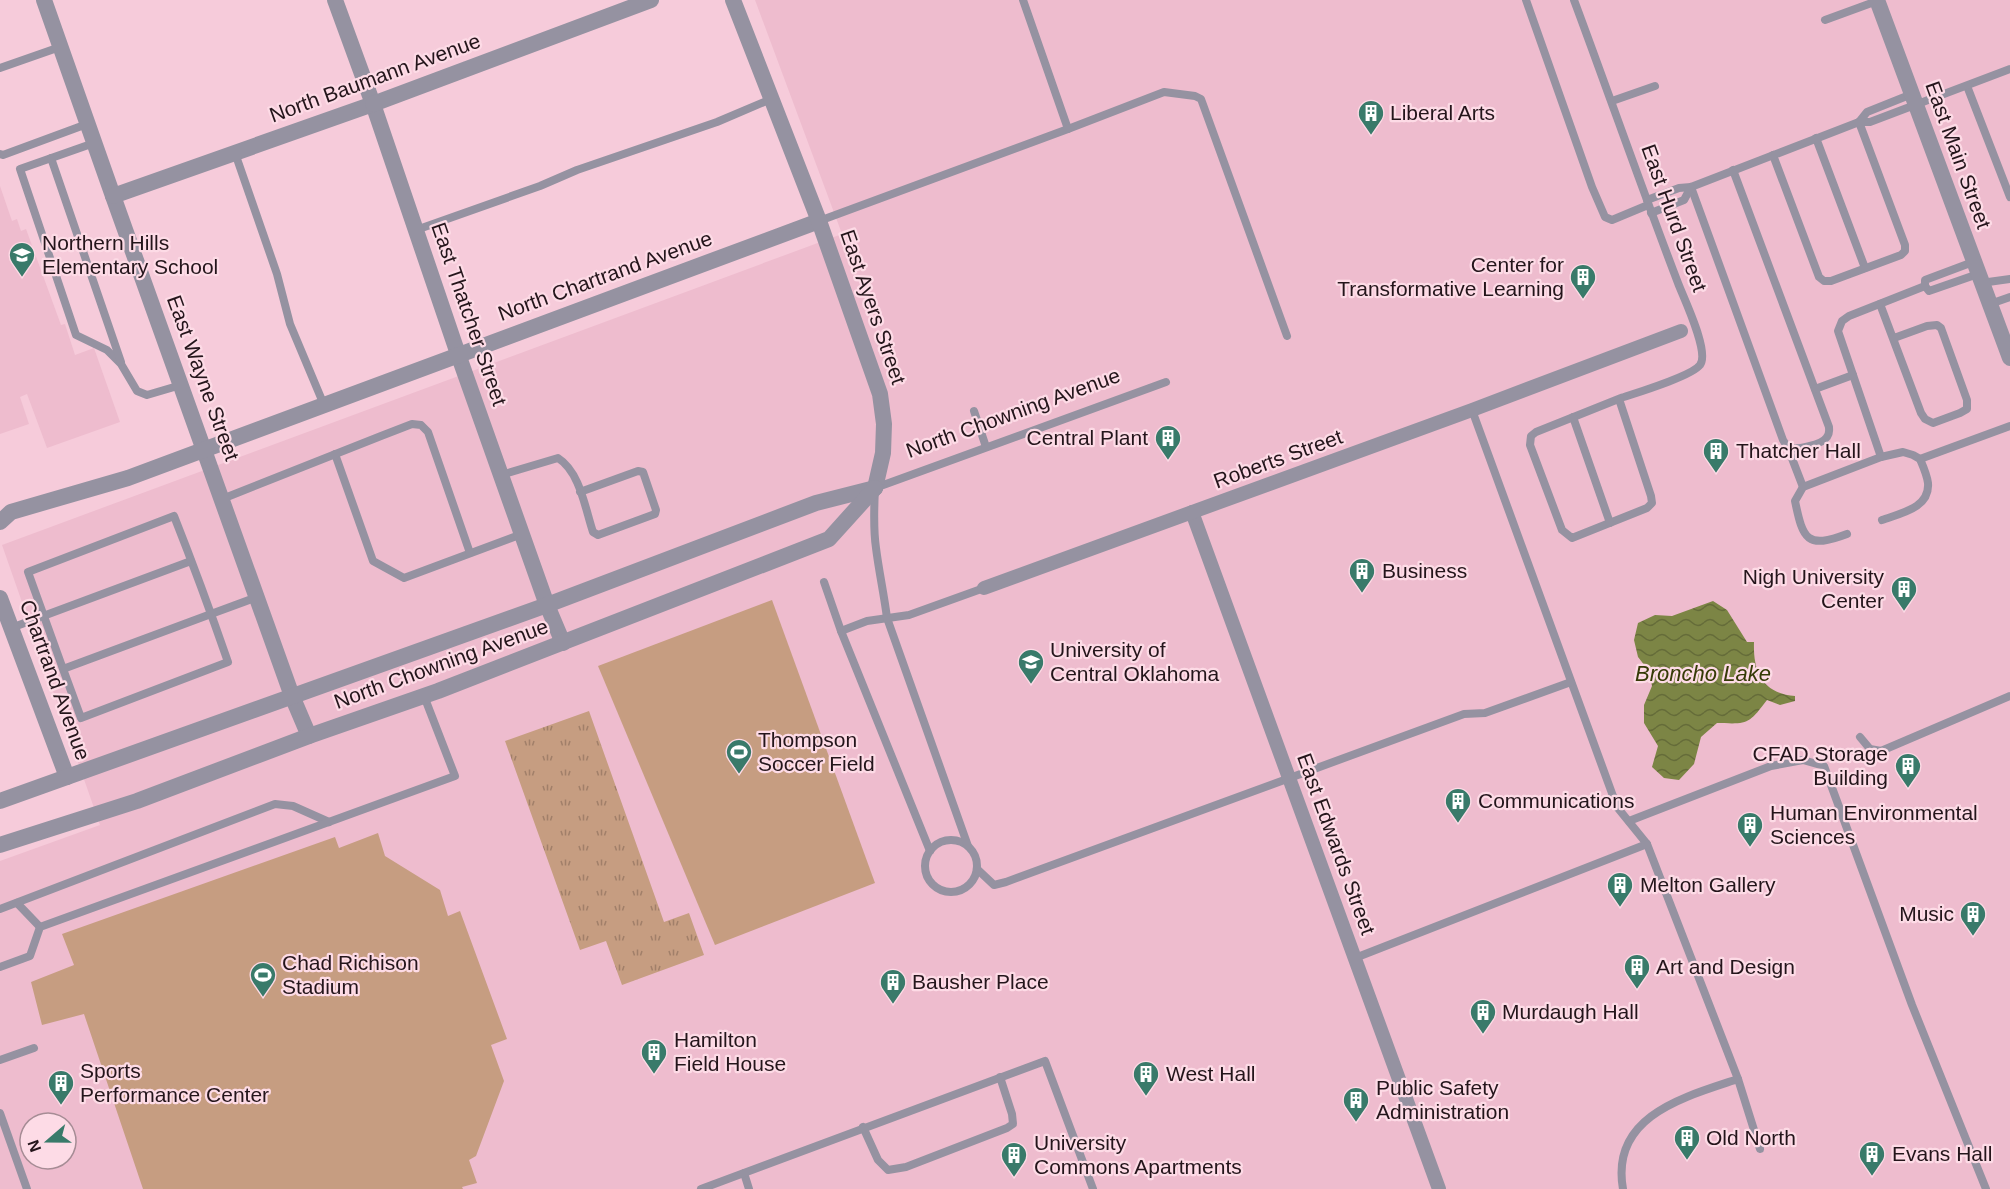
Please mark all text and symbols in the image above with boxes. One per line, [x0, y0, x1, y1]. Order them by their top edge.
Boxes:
street label: North Baumann Avenue [266, 29, 483, 126]
street label: East Main Street [1921, 78, 1996, 232]
building icon: Liberal Arts [1356, 98, 1386, 136]
place label: Liberal Arts [1390, 101, 1495, 124]
street label: East Hurd Street [1637, 141, 1712, 295]
street label: East Thatcher Street [427, 219, 512, 409]
street label: North Chartrand Avenue [495, 226, 715, 325]
street label: East Ayers Street [836, 227, 911, 387]
place label: Northern Hills Elementary School [42, 231, 218, 278]
school or university icon: Northern Hills Elementary School [7, 240, 37, 278]
place label: Center for Transformative Learning [1337, 253, 1564, 300]
building icon: Center for Transformative Learning [1568, 262, 1598, 300]
street label: East Wayne Street [163, 292, 244, 464]
street label: North Chowning Avenue [903, 363, 1123, 462]
building icon: Central Plant [1153, 423, 1183, 461]
street label: Roberts Street [1210, 425, 1346, 492]
place label: Central Plant [1027, 426, 1148, 449]
building icon: Thatcher Hall [1701, 436, 1731, 474]
place label: Thatcher Hall [1736, 439, 1861, 462]
building icon: Business [1347, 556, 1377, 594]
place label: Business [1382, 559, 1467, 582]
place label: Nigh University Center [1743, 565, 1884, 612]
building icon: Nigh University Center [1889, 574, 1919, 612]
street label: Chartrand Avenue [16, 597, 95, 763]
street label: North Chowning Avenue [331, 614, 551, 713]
place label: University of Central Oklahoma [1050, 638, 1220, 685]
school or university icon: University of Central Oklahoma [1016, 647, 1046, 685]
water label: Broncho Lake [1635, 661, 1771, 686]
place label: Thompson Soccer Field [758, 728, 875, 775]
sports icon: Thompson Soccer Field [724, 737, 754, 775]
place label: CFAD Storage Building [1753, 742, 1888, 789]
street label: East Edwards Street [1293, 750, 1380, 938]
building icon: CFAD Storage Building [1893, 751, 1923, 789]
building icon: Communications [1443, 786, 1473, 824]
place label: Communications [1478, 789, 1634, 812]
place label: Human Environmental Sciences [1770, 801, 1978, 848]
building icon: Human Environmental Sciences [1735, 810, 1765, 848]
building icon: Melton Gallery [1605, 870, 1635, 908]
place label: Melton Gallery [1640, 873, 1776, 896]
building icon: Music [1958, 899, 1988, 937]
place label: Music [1899, 902, 1954, 925]
place label: Chad Richison Stadium [282, 951, 419, 998]
building icon: Art and Design [1622, 952, 1652, 990]
place label: Art and Design [1656, 955, 1795, 978]
sports icon: Chad Richison Stadium [248, 960, 278, 998]
building icon: Bausher Place [878, 967, 908, 1005]
place label: Bausher Place [912, 970, 1049, 993]
building icon: Murdaugh Hall [1468, 997, 1498, 1035]
place label: Murdaugh Hall [1502, 1000, 1639, 1023]
place label: Hamilton Field House [674, 1028, 786, 1075]
building icon: Hamilton Field House [639, 1037, 669, 1075]
place label: Sports Performance Center [80, 1059, 269, 1106]
building icon: West Hall [1131, 1059, 1161, 1097]
place label: West Hall [1166, 1062, 1255, 1085]
building icon: Sports Performance Center [46, 1068, 76, 1106]
place label: Public Safety Administration [1376, 1076, 1509, 1123]
building icon: Public Safety Administration [1341, 1085, 1371, 1123]
north arrow [18, 1111, 78, 1171]
building icon: Old North [1672, 1123, 1702, 1161]
place label: Old North [1706, 1126, 1796, 1149]
place label: University Commons Apartments [1034, 1131, 1242, 1178]
text: N [24, 1138, 44, 1154]
building icon: Evans Hall [1857, 1139, 1887, 1177]
building icon: University Commons Apartments [999, 1140, 1029, 1178]
place label: Evans Hall [1892, 1142, 1992, 1165]

